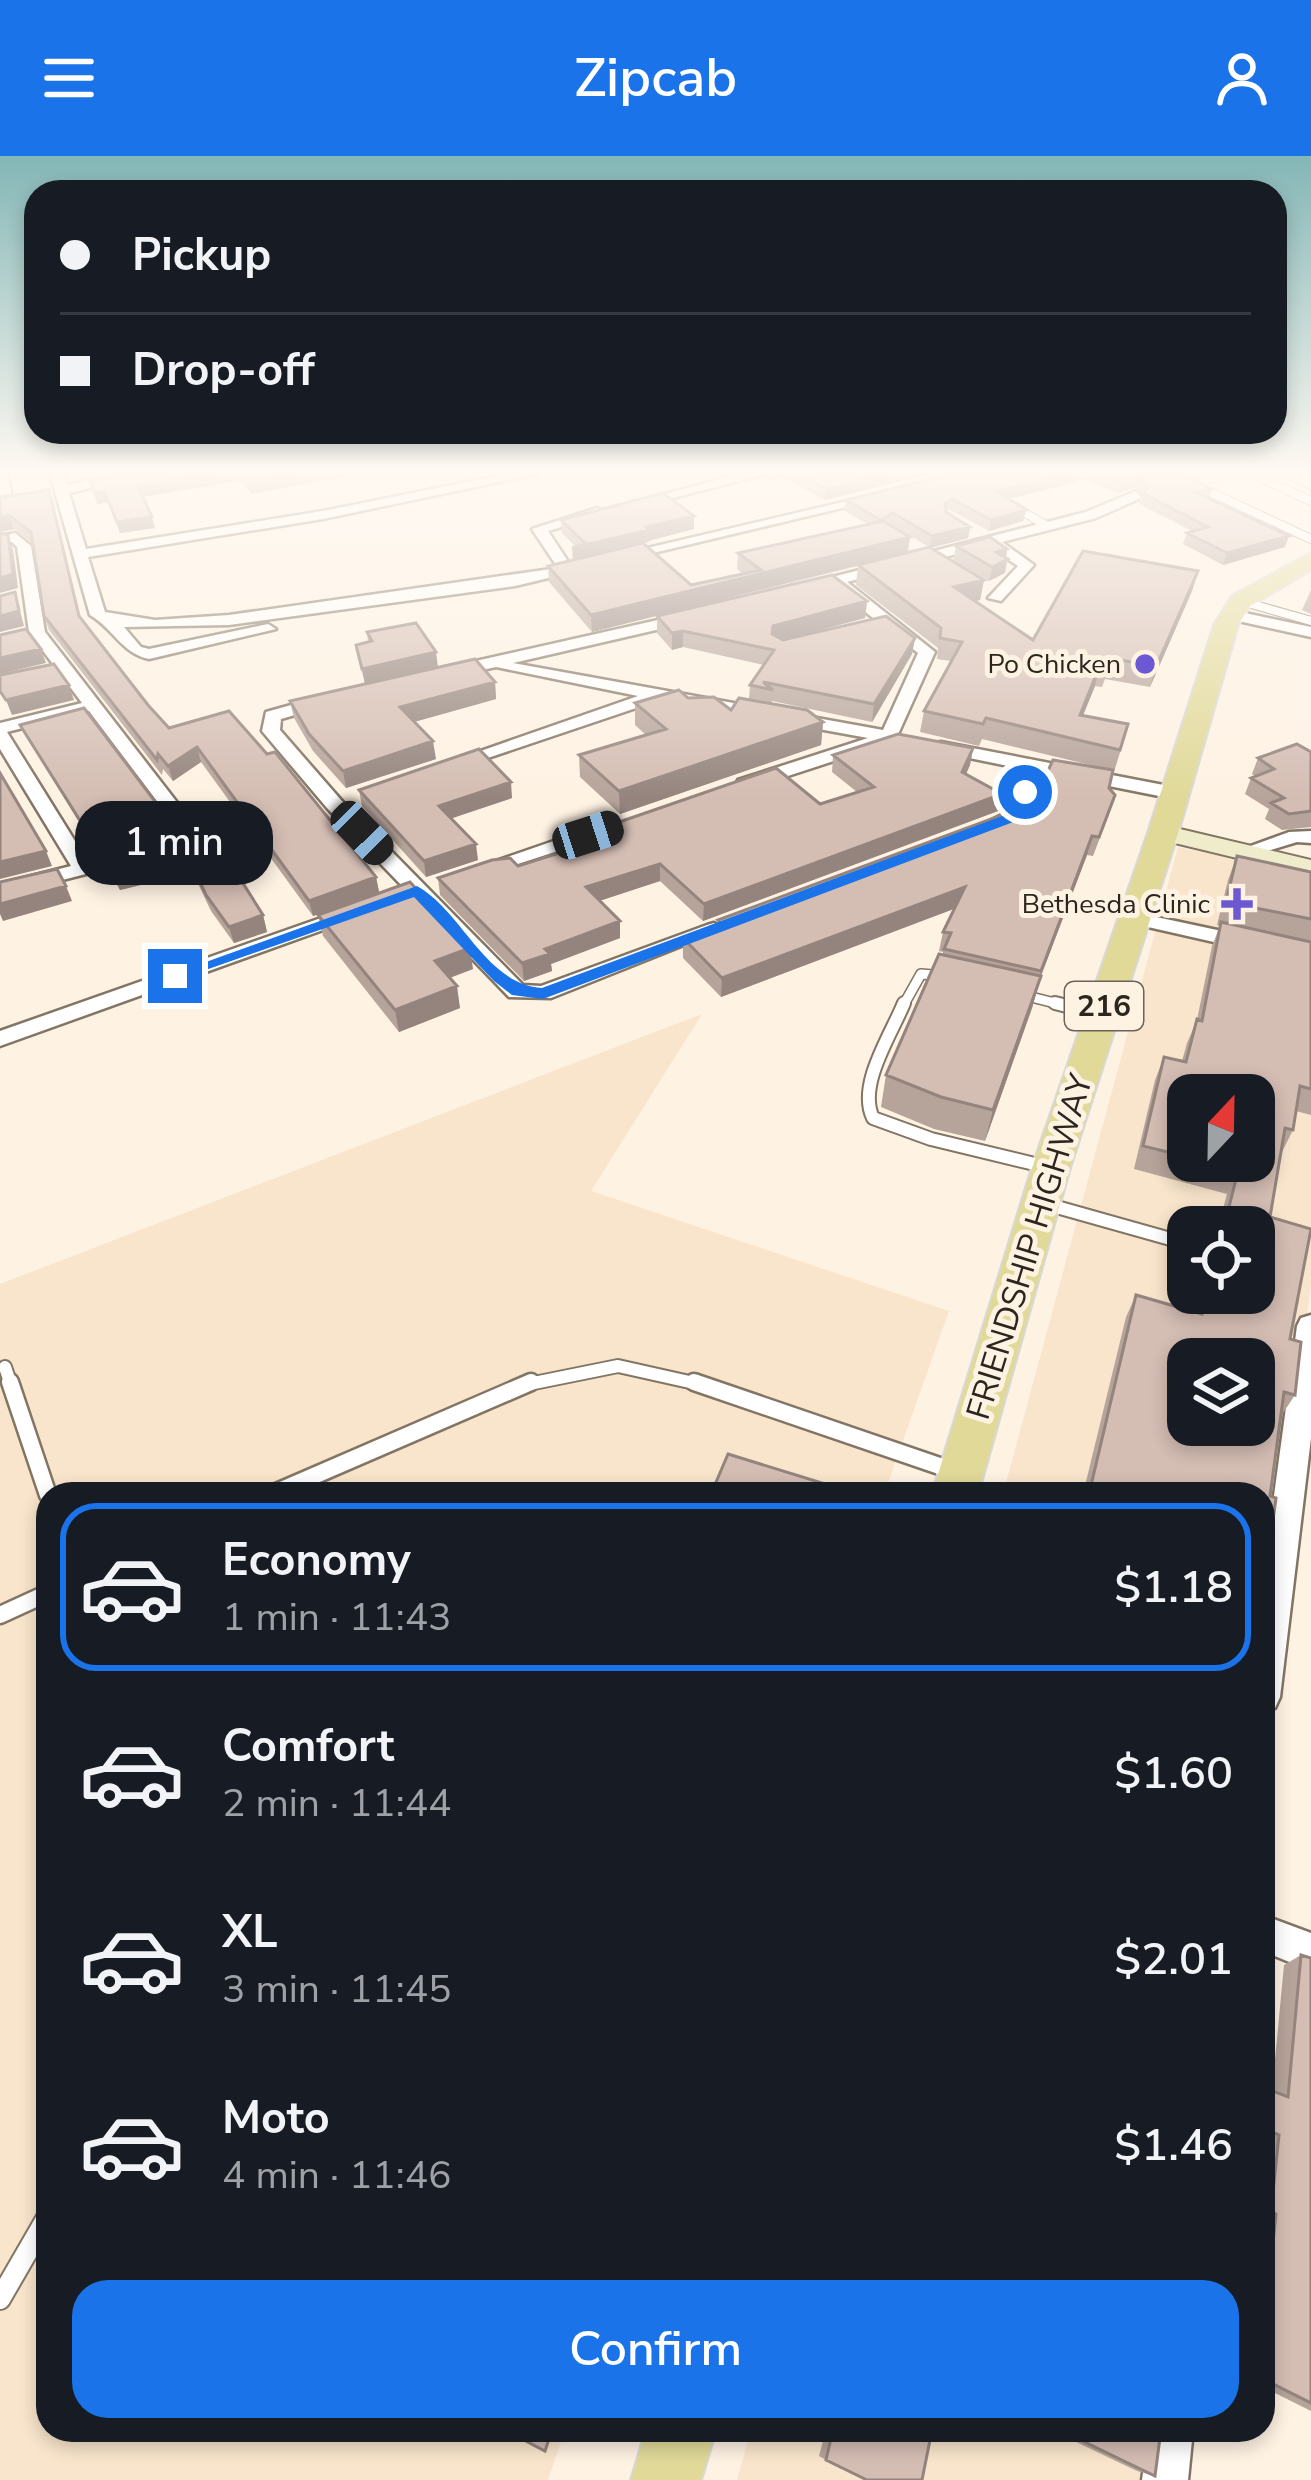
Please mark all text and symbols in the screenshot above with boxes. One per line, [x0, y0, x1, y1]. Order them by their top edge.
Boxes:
text: Zipcab [574, 41, 737, 115]
icon: menu [36, 45, 102, 111]
icon: person [1209, 45, 1275, 111]
text: Pickup [132, 225, 271, 286]
text: Drop-off [132, 340, 315, 401]
place label: Po Chicken [987, 646, 1121, 683]
marker: Po Chicken [1132, 651, 1158, 677]
route start [998, 765, 1052, 819]
car [324, 795, 400, 871]
callout: 1 min [76, 802, 274, 886]
car [548, 807, 628, 863]
text: 1 min [124, 816, 224, 869]
place label: Bethesda Clinic [1022, 886, 1210, 923]
marker: Bethesda Clinic [1221, 888, 1253, 920]
route end [148, 949, 202, 1003]
road number: 216 [1065, 982, 1143, 1030]
street label: FRIENDSHIP HIGHWAY [956, 1068, 1104, 1425]
north arrow [1167, 1074, 1275, 1182]
map controls [1167, 1074, 1275, 1446]
button: locate [1167, 1206, 1275, 1314]
button: layers [1167, 1338, 1275, 1446]
text: Economy [222, 1530, 411, 1591]
icon: car [78, 1533, 186, 1641]
text: $1.18 [1114, 1557, 1233, 1618]
text: 1 min · 11:43 [222, 1591, 451, 1644]
text: Comfort [222, 1716, 394, 1777]
icon: car [78, 1719, 186, 1827]
text: $1.60 [1114, 1743, 1233, 1804]
text: 2 min · 11:44 [222, 1777, 451, 1830]
text: XL [222, 1902, 278, 1963]
icon: car [78, 1905, 186, 2013]
text: $2.01 [1114, 1929, 1233, 1990]
text: 3 min · 11:45 [222, 1963, 451, 2016]
text: Moto [222, 2088, 330, 2149]
icon: car [78, 2091, 186, 2199]
text: $1.46 [1114, 2115, 1233, 2176]
text: 4 min · 11:46 [222, 2149, 451, 2202]
button: Confirm [72, 2280, 1239, 2418]

